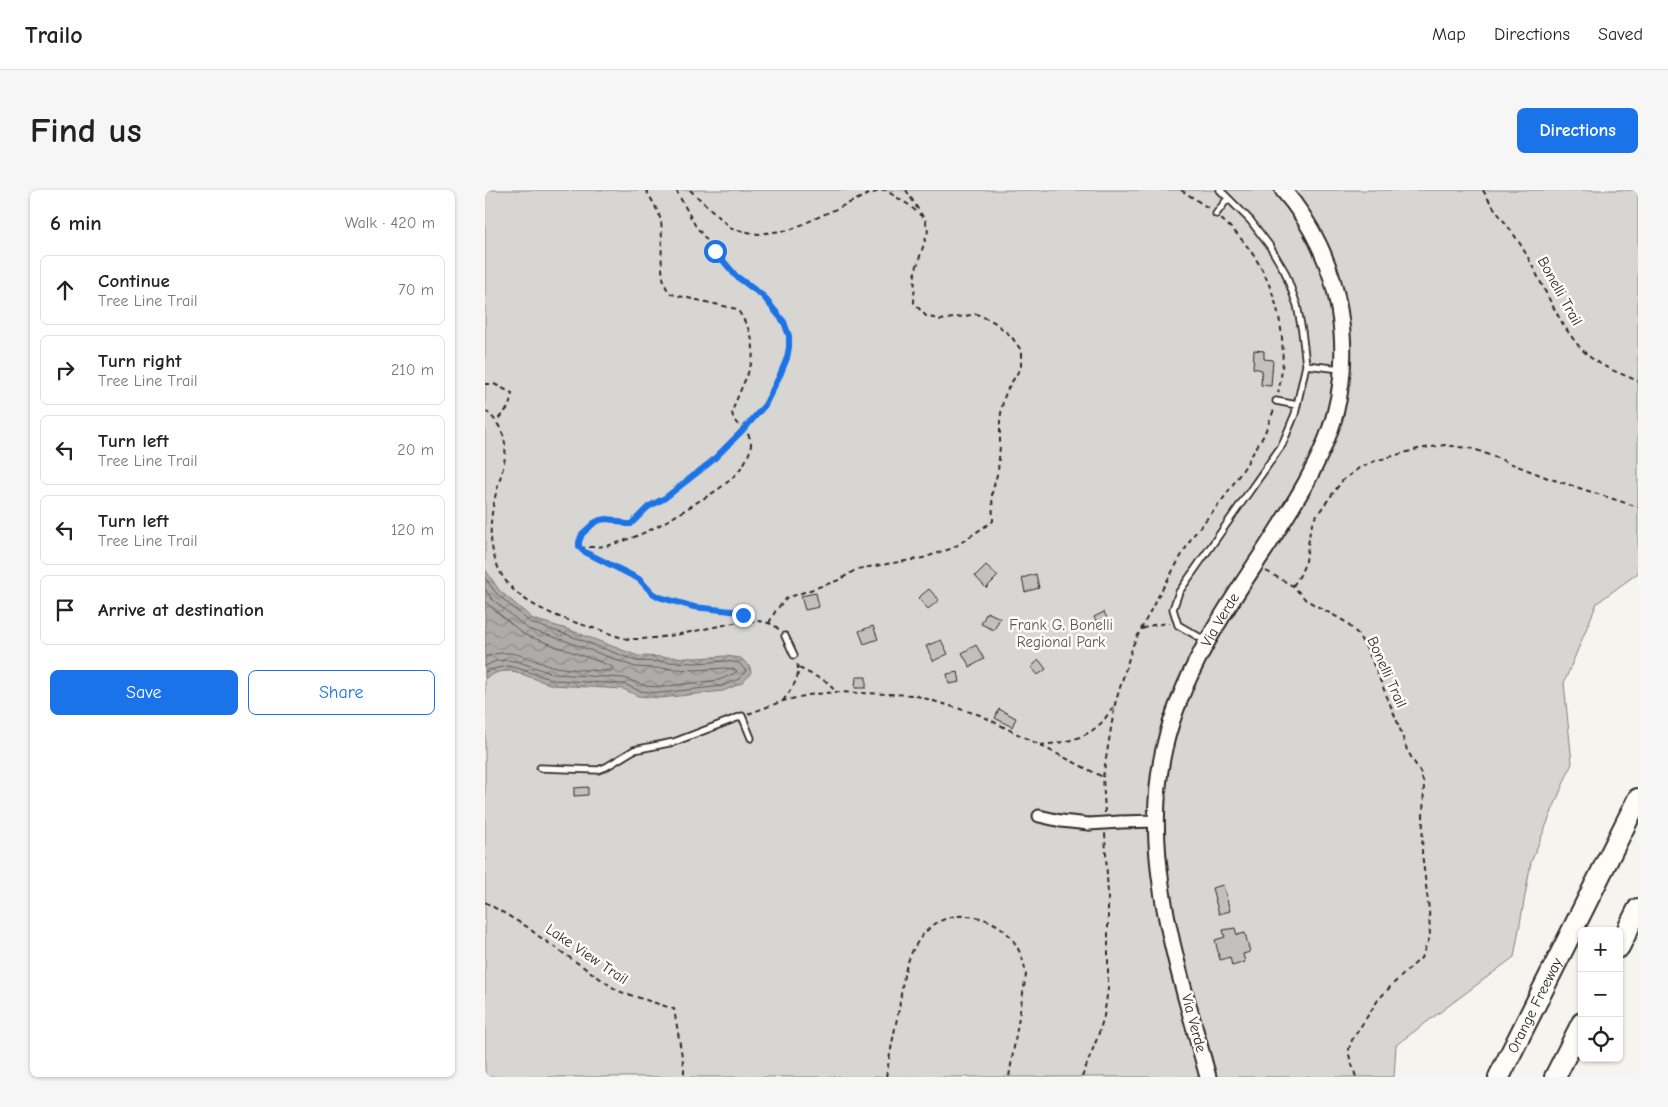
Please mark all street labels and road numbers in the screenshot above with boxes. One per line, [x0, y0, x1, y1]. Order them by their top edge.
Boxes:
street label: Bonelli Trail [1534, 253, 1586, 329]
street label: Via Verde [1197, 589, 1243, 650]
street label: Bonelli Trail [1363, 634, 1411, 710]
street label: Lake View Trail [542, 920, 632, 988]
street label: Orange Freeway [1503, 954, 1566, 1056]
street label: Via Verde [1178, 992, 1211, 1055]

